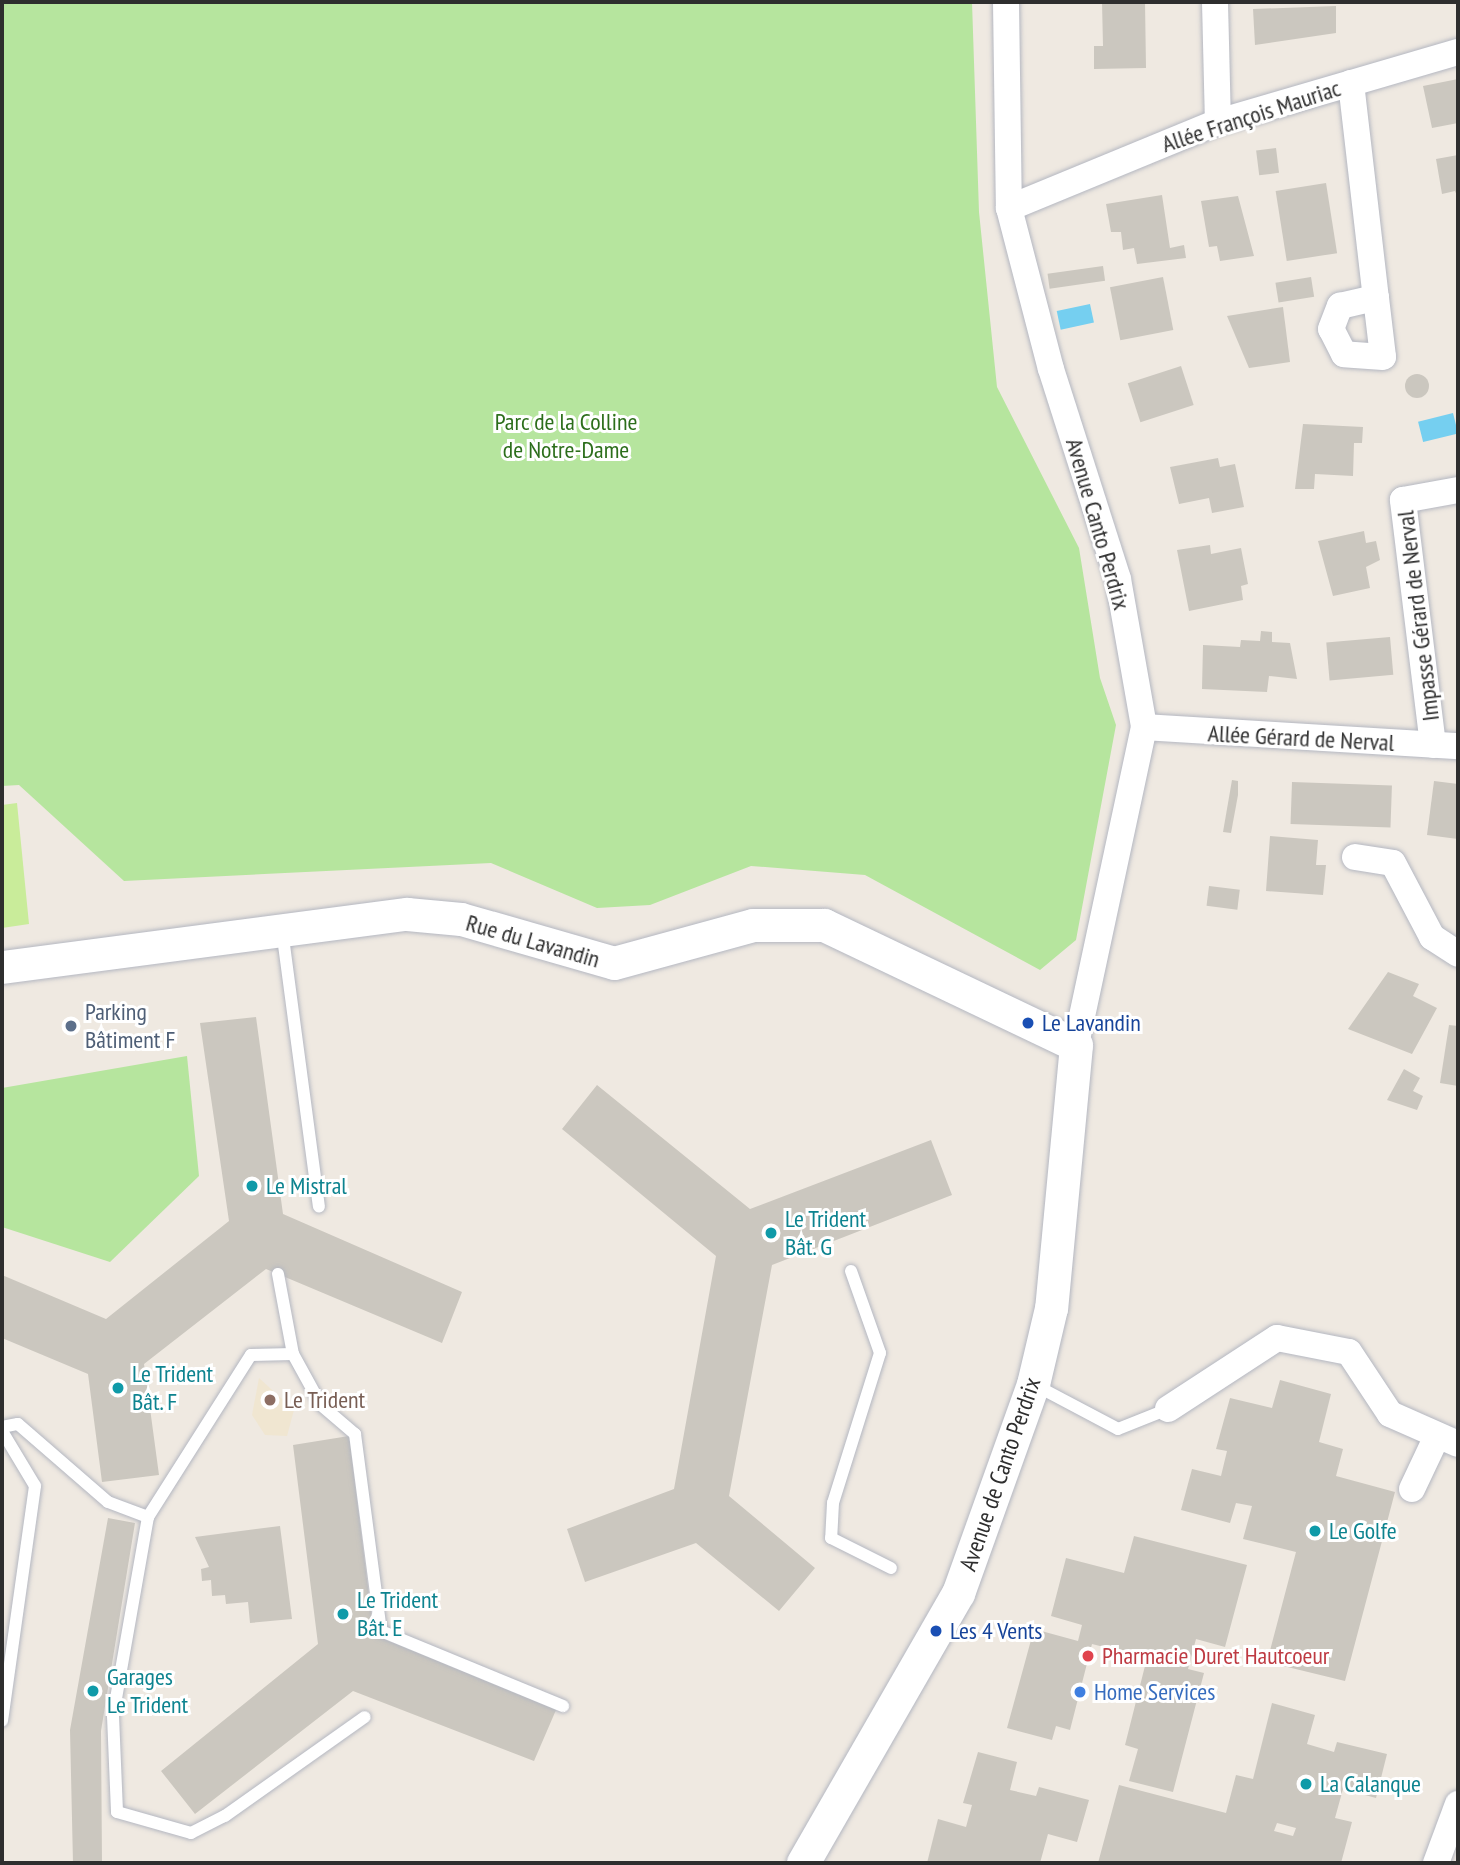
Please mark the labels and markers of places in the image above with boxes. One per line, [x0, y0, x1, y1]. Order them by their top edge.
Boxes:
place label: Parking Bâtiment F [85, 998, 175, 1054]
place label: Le Lavandin [1042, 1009, 1141, 1037]
marker: Le Lavandin [1020, 1015, 1036, 1031]
marker: Parking Bâtiment F [63, 1018, 79, 1034]
place label: Le Mistral [266, 1172, 347, 1200]
marker: Le Mistral [244, 1178, 260, 1194]
place label: Le Trident Bât. G [785, 1205, 867, 1261]
marker: Le Trident Bât. G [763, 1225, 779, 1241]
place label: Le Trident Bât. F [132, 1360, 214, 1416]
marker: Le Trident Bât. F [110, 1380, 126, 1396]
place label: Le Trident [284, 1386, 366, 1414]
marker: Le Trident [262, 1392, 278, 1408]
place label: Le Golfe [1329, 1517, 1397, 1545]
marker: Le Golfe [1307, 1523, 1323, 1539]
place label: Le Trident Bât. E [357, 1586, 439, 1642]
marker: Le Trident Bât. E [335, 1606, 351, 1622]
place label: Les 4 Vents [950, 1617, 1043, 1645]
marker: Les 4 Vents [928, 1623, 944, 1639]
place label: Pharmacie Duret Hautcoeur [1102, 1642, 1329, 1670]
marker: Pharmacie Duret Hautcoeur [1080, 1648, 1096, 1664]
place label: Garages Le Trident [107, 1663, 189, 1719]
place label: Home Services [1094, 1678, 1215, 1706]
marker: Garages Le Trident [85, 1683, 101, 1699]
marker: Home Services [1072, 1684, 1088, 1700]
place label: La Calanque [1320, 1770, 1421, 1798]
marker: La Calanque [1298, 1776, 1314, 1792]

